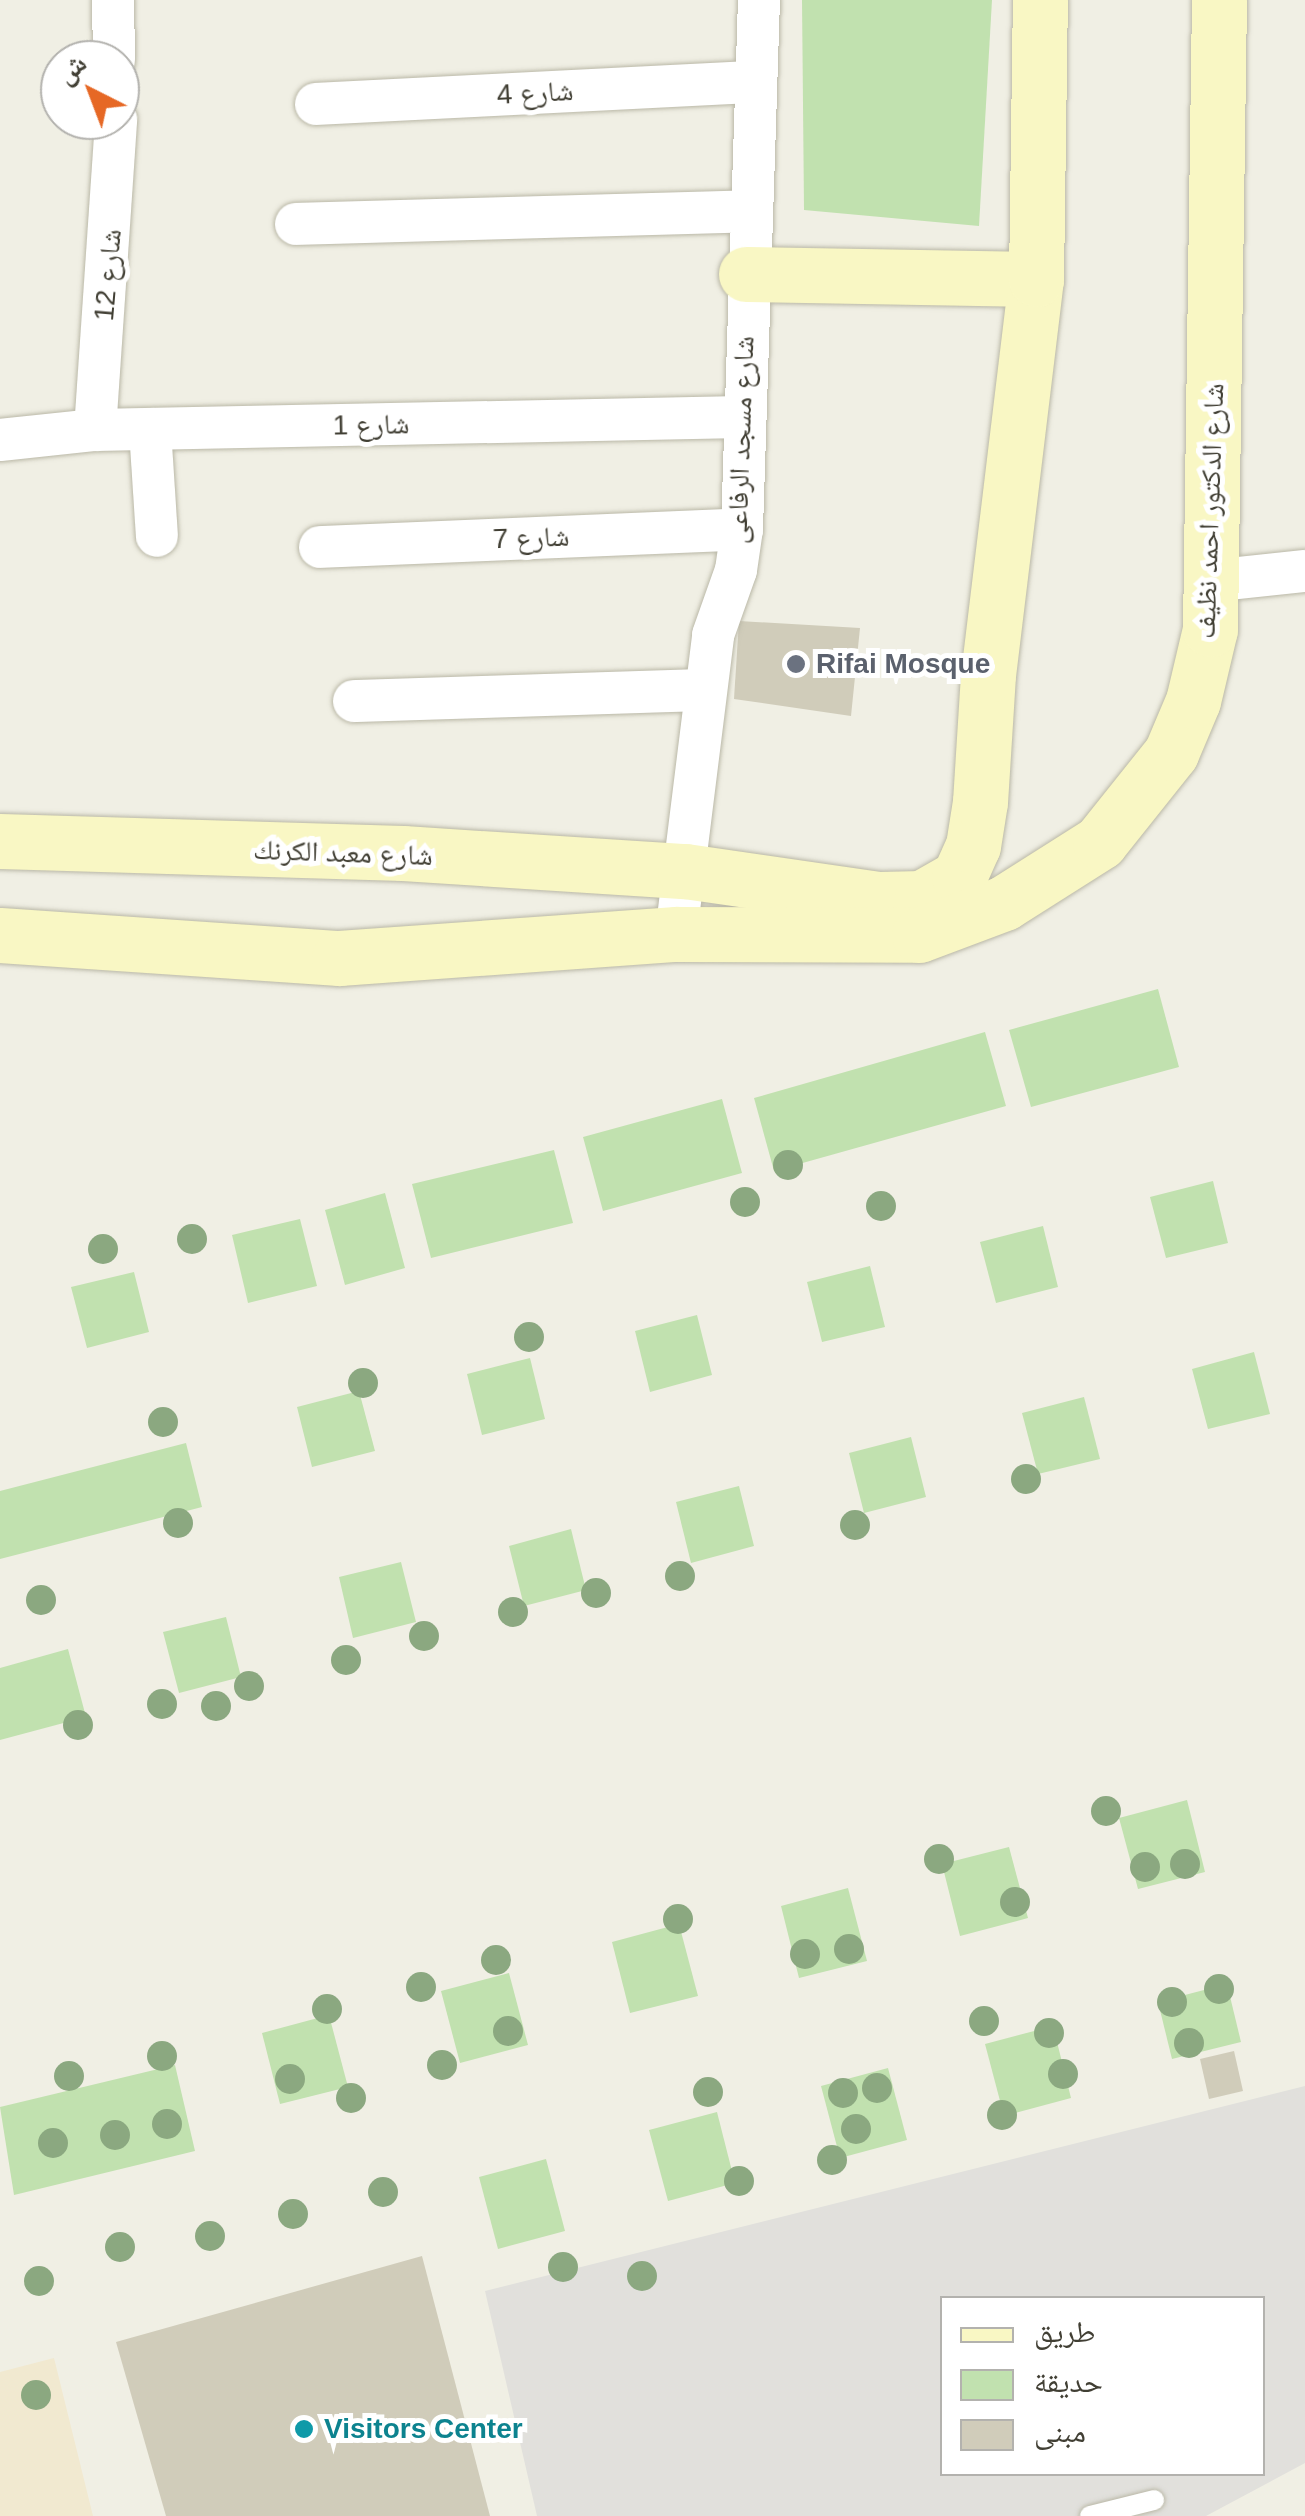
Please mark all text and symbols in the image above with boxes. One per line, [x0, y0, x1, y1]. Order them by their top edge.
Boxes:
north arrow [40, 40, 140, 140]
text: ش [50, 47, 92, 90]
street label: شارع 4 [496, 74, 574, 112]
street label: شارع 12 [87, 228, 129, 322]
street label: شارع مسجد الرفاعى [721, 335, 761, 545]
street label: شارع الدكتور احمد نظيف [1189, 383, 1231, 639]
street label: شارع 1 [332, 408, 410, 442]
street label: شارع 7 [492, 520, 570, 556]
place label: Rifai Mosque [816, 647, 990, 681]
marker: Rifai Mosque [785, 653, 807, 675]
street label: شارع معبد الكرنك [253, 833, 433, 873]
legend [940, 2296, 1265, 2476]
text: طريق [1034, 2315, 1095, 2348]
text: حديقة [1034, 2365, 1103, 2398]
place label: Visitors Center [324, 2412, 523, 2446]
text: مبنى [1034, 2415, 1086, 2448]
marker: Visitors Center [293, 2418, 315, 2440]

